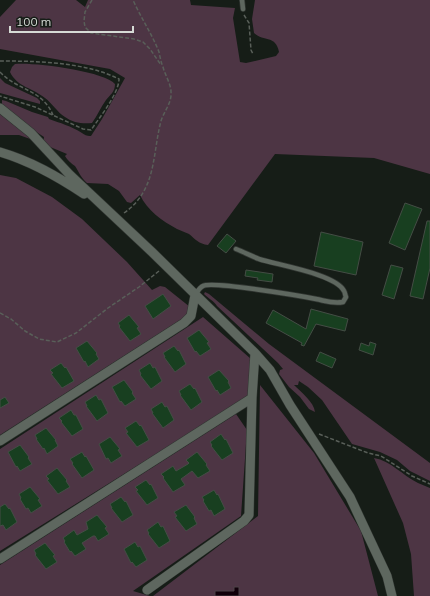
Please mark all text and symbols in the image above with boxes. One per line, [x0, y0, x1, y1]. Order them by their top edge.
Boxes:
scale bar [10, 8, 133, 34]
text: 100 m [16, 14, 51, 29]

